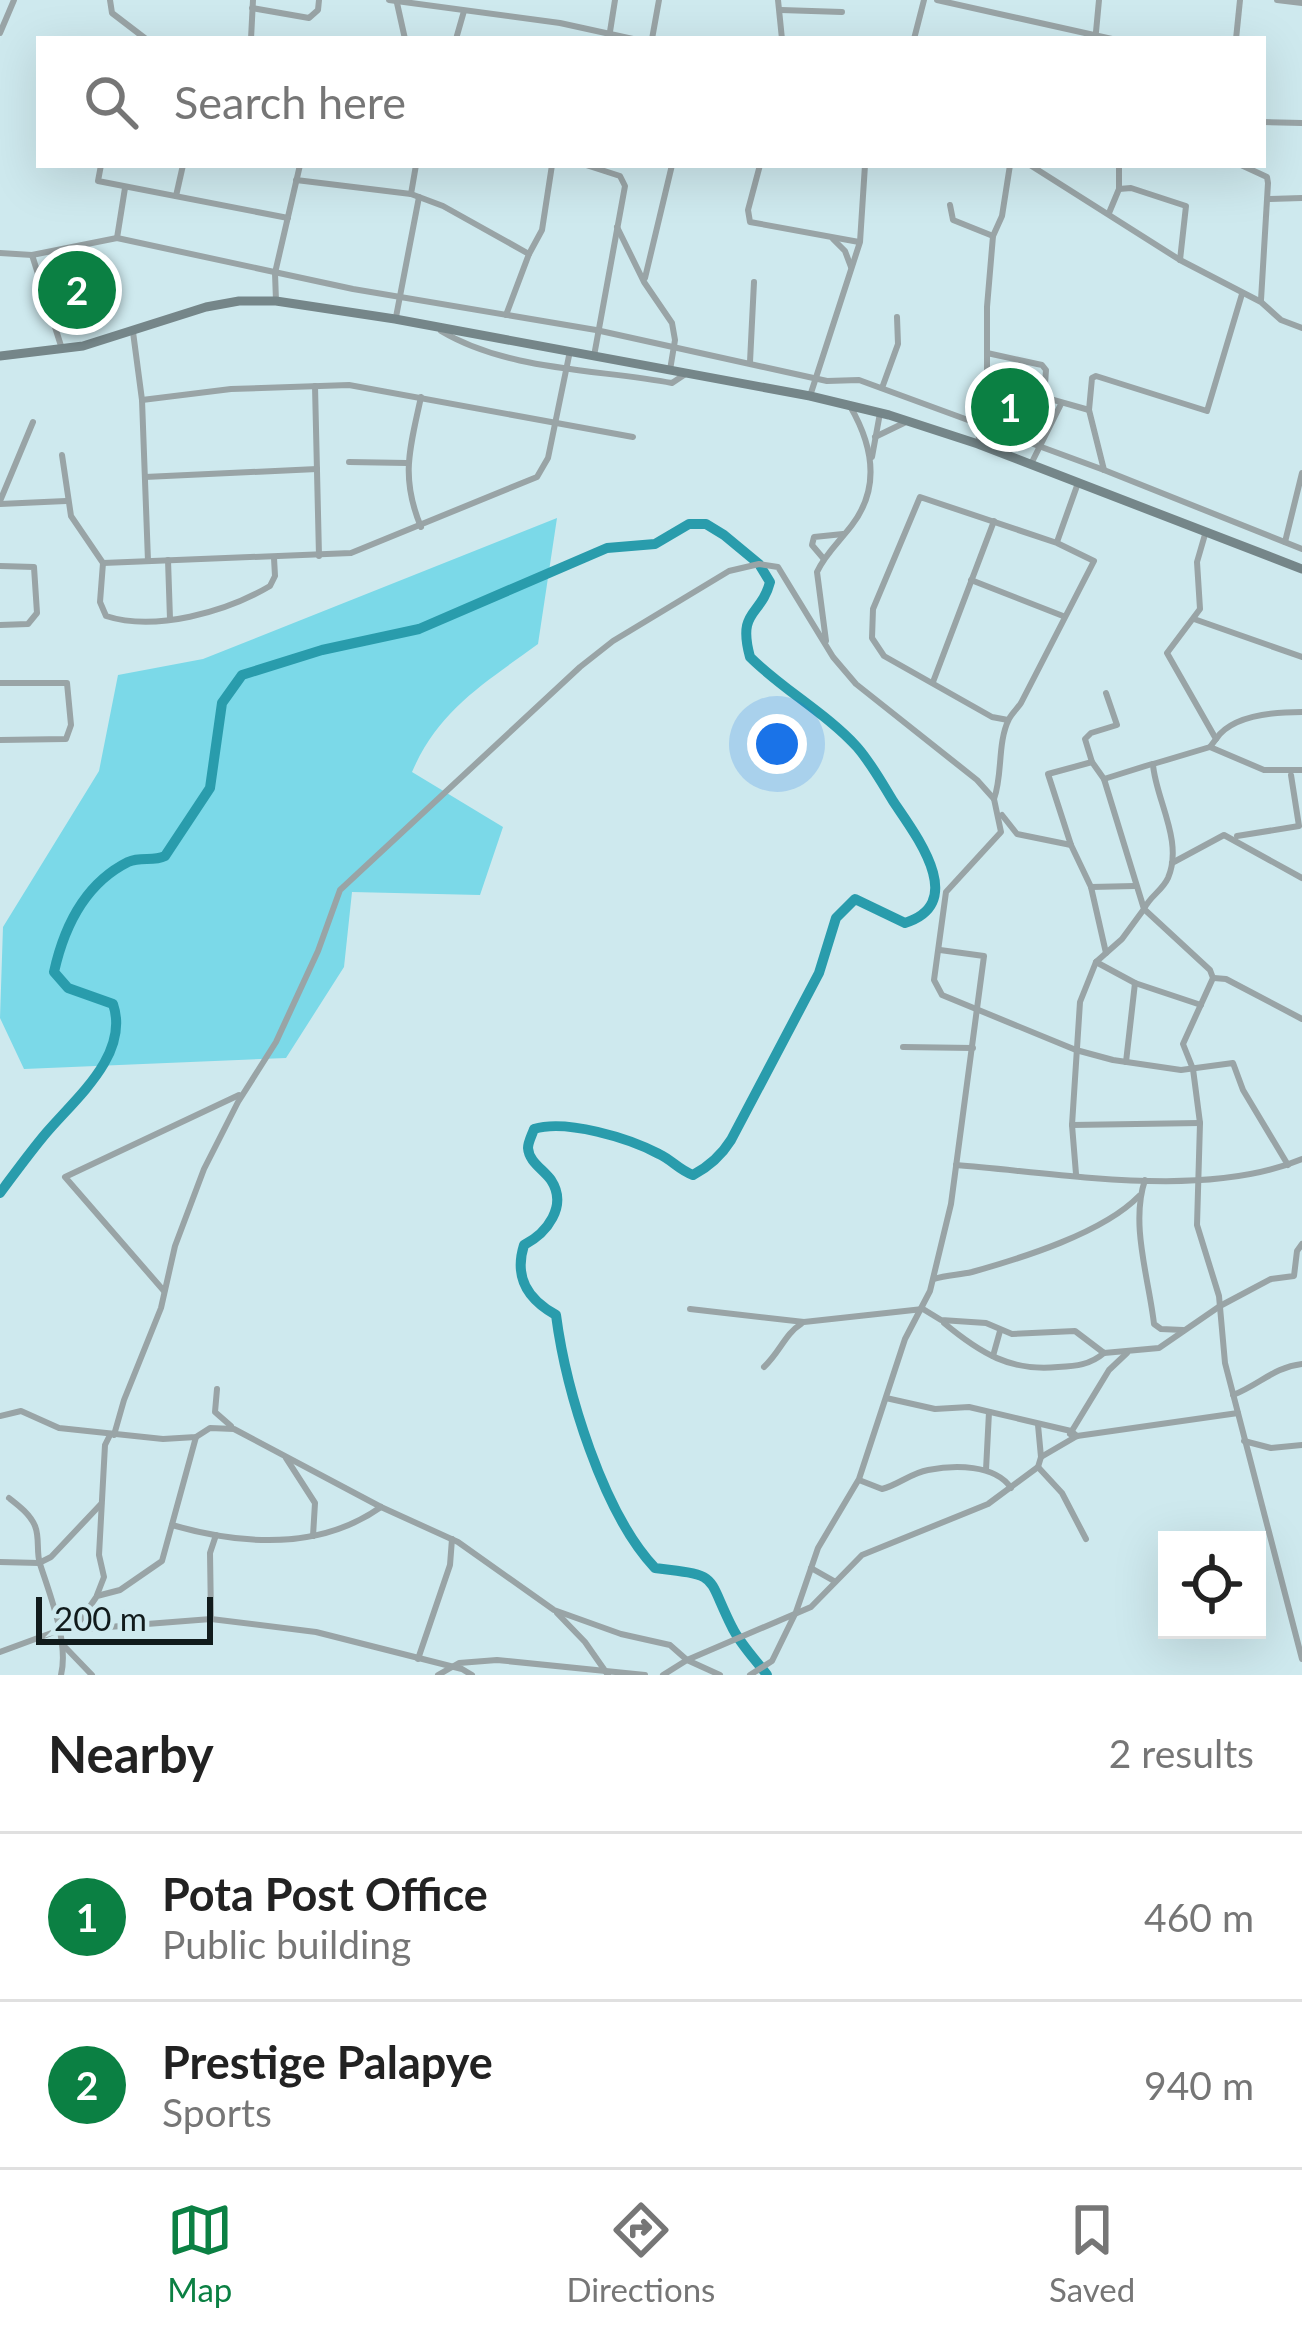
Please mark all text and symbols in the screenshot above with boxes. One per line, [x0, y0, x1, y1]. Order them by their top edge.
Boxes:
search box [36, 36, 1266, 168]
icon: search [78, 69, 144, 135]
text: Search here [174, 75, 406, 129]
pin: 2 [38, 245, 116, 335]
pin: 1 [971, 362, 1049, 452]
your location [747, 714, 807, 774]
map controls [1158, 1531, 1266, 1639]
button: locate [1158, 1531, 1266, 1639]
scale bar [36, 1591, 213, 1644]
text: 200 m [54, 1598, 147, 1638]
text: Nearby [48, 1723, 214, 1784]
text: 2 results [1109, 1730, 1254, 1776]
text: Pota Post Office [162, 1867, 488, 1921]
text: 1 [76, 1894, 98, 1940]
text: 460 m [1144, 1894, 1254, 1940]
text: Public building [162, 1921, 411, 1967]
text: Prestige Palapye [162, 2035, 493, 2089]
text: 2 [76, 2062, 98, 2108]
text: 940 m [1144, 2062, 1254, 2108]
text: Sports [162, 2089, 272, 2135]
tab: Map [167, 2197, 233, 2309]
tab: Directions [566, 2197, 715, 2309]
tab: Saved [1049, 2197, 1135, 2309]

